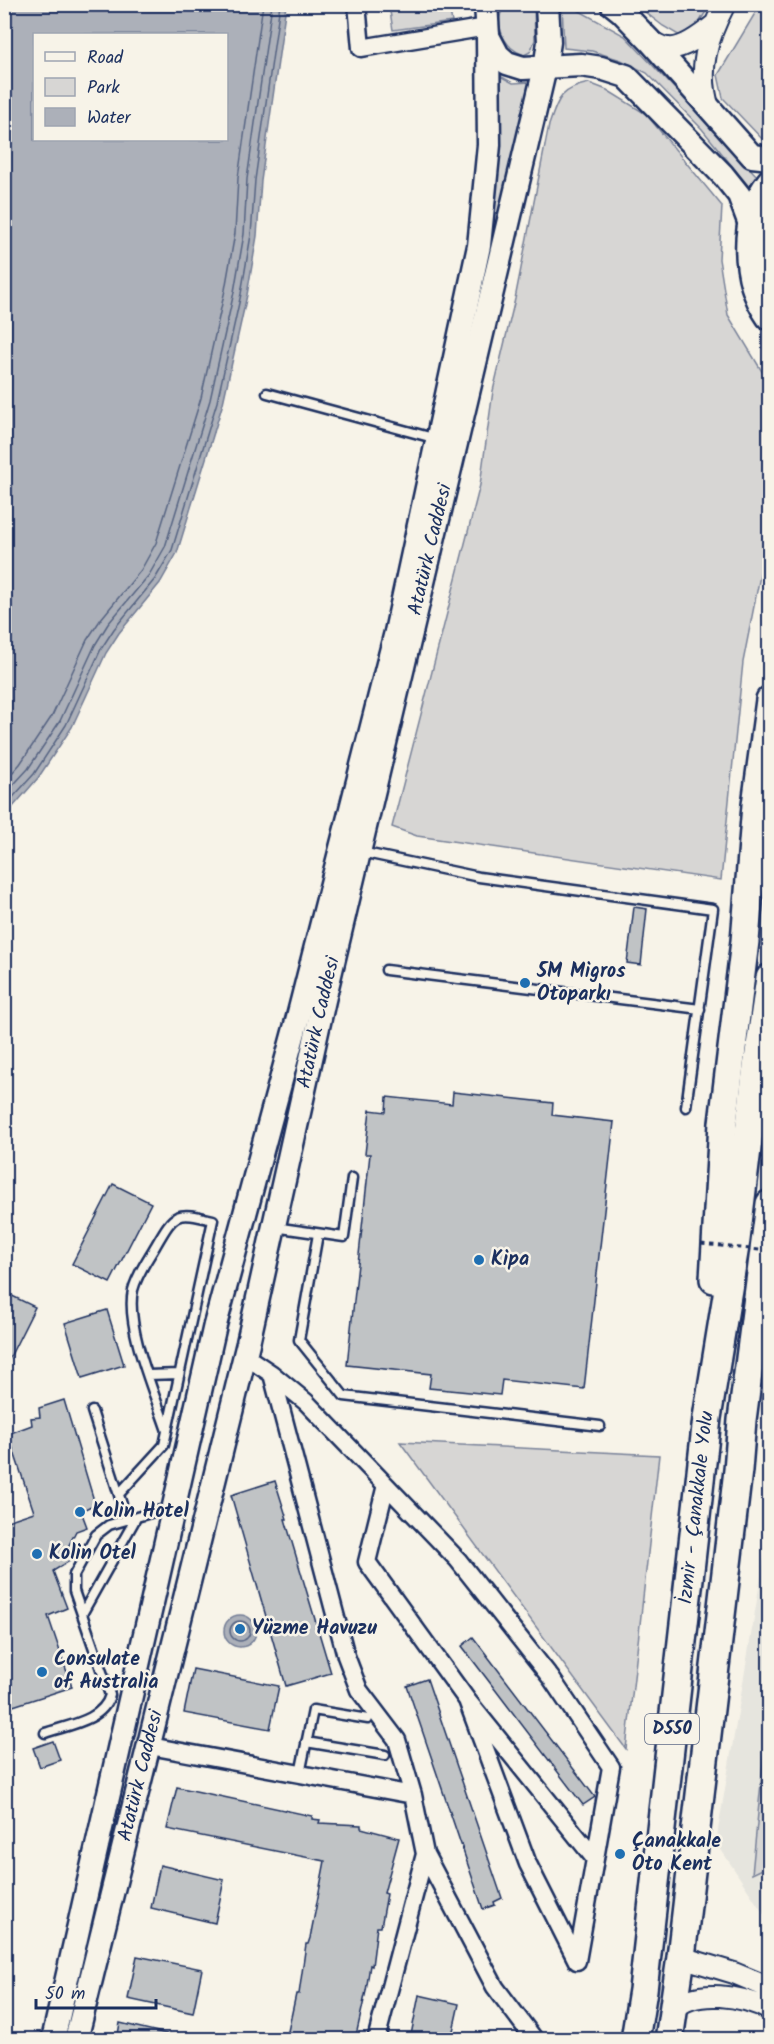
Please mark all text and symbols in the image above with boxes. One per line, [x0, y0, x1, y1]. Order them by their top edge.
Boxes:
legend [33, 33, 228, 141]
text: Road [87, 44, 124, 73]
text: Park [87, 74, 120, 103]
text: Water [87, 104, 132, 133]
street label: Atatürk Caddesi [400, 479, 462, 619]
street label: Atatürk Caddesi [289, 952, 350, 1092]
place label: 5M Migros Otoparkı [536, 956, 626, 1011]
marker: 5M Migros Otoparkı [518, 976, 532, 990]
place label: Kipa [491, 1244, 529, 1276]
marker: Kipa [472, 1253, 486, 1267]
street label: İzmir - Çanakkale Yolu [670, 1408, 724, 1606]
place label: Kolin Hotel [92, 1496, 189, 1528]
marker: Kolin Hotel [73, 1505, 87, 1519]
place label: Kolin Otel [49, 1538, 137, 1570]
marker: Kolin Otel [30, 1547, 44, 1561]
place label: Yüzme Havuzu [252, 1613, 377, 1645]
marker: Yüzme Havuzu [233, 1622, 247, 1636]
place label: Consulate of Australia [54, 1644, 158, 1699]
marker: Consulate of Australia [35, 1665, 49, 1679]
street label: Atatürk Caddesi [110, 1706, 173, 1845]
road number: D550 [645, 1714, 699, 1744]
place label: Çanakkale Oto Kent [632, 1826, 721, 1881]
marker: Çanakkale Oto Kent [613, 1847, 627, 1861]
scale bar [36, 1972, 156, 2010]
text: 50 m [45, 1980, 85, 2009]

